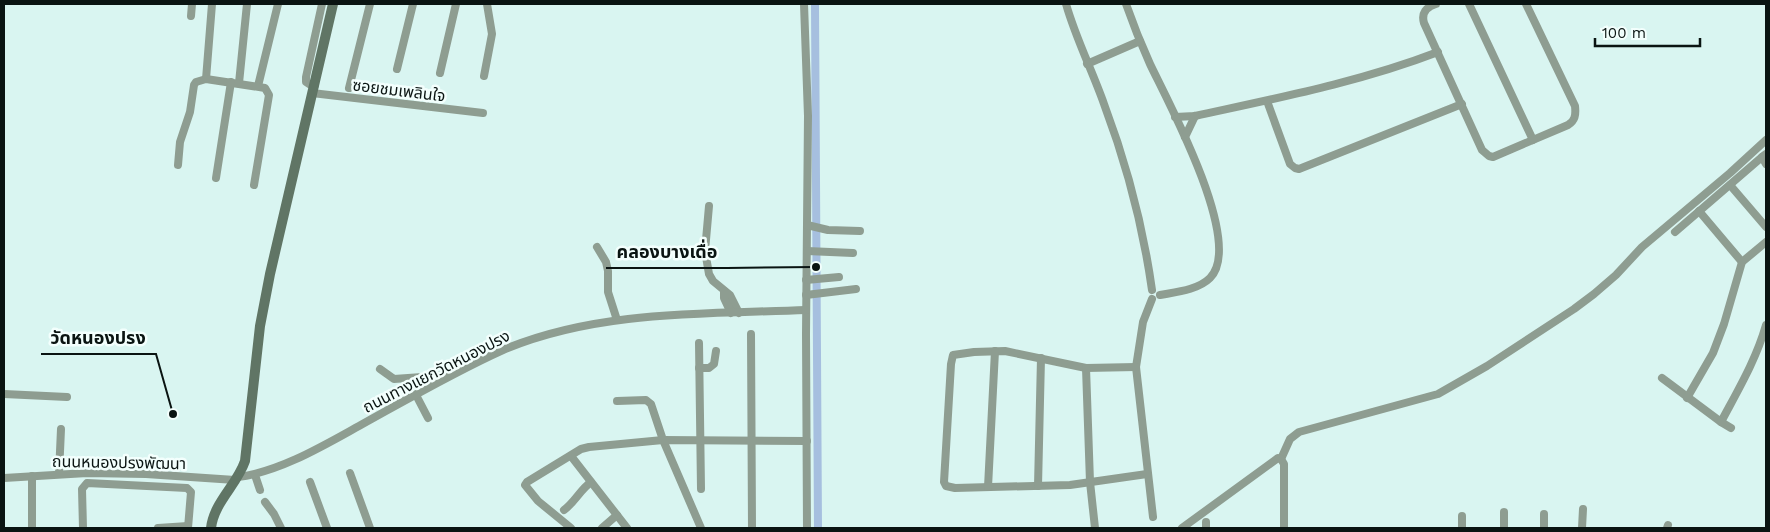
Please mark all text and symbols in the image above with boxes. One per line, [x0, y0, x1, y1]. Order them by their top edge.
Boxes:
scale bar [1595, 15, 1700, 47]
text: 100 m [1602, 24, 1646, 42]
street label: ซอยชมเพลินใจ [351, 75, 446, 106]
callout: คลองบางเดื่อ [606, 235, 727, 268]
text: คลองบางเดื่อ [617, 239, 717, 262]
callout: วัดหนองปรง [41, 321, 156, 354]
street label: ถนนทางแยกวัดหนองปรง [359, 326, 513, 417]
text: วัดหนองปรง [50, 327, 146, 348]
street label: ถนนหนองปรงพัฒนา [52, 452, 186, 473]

